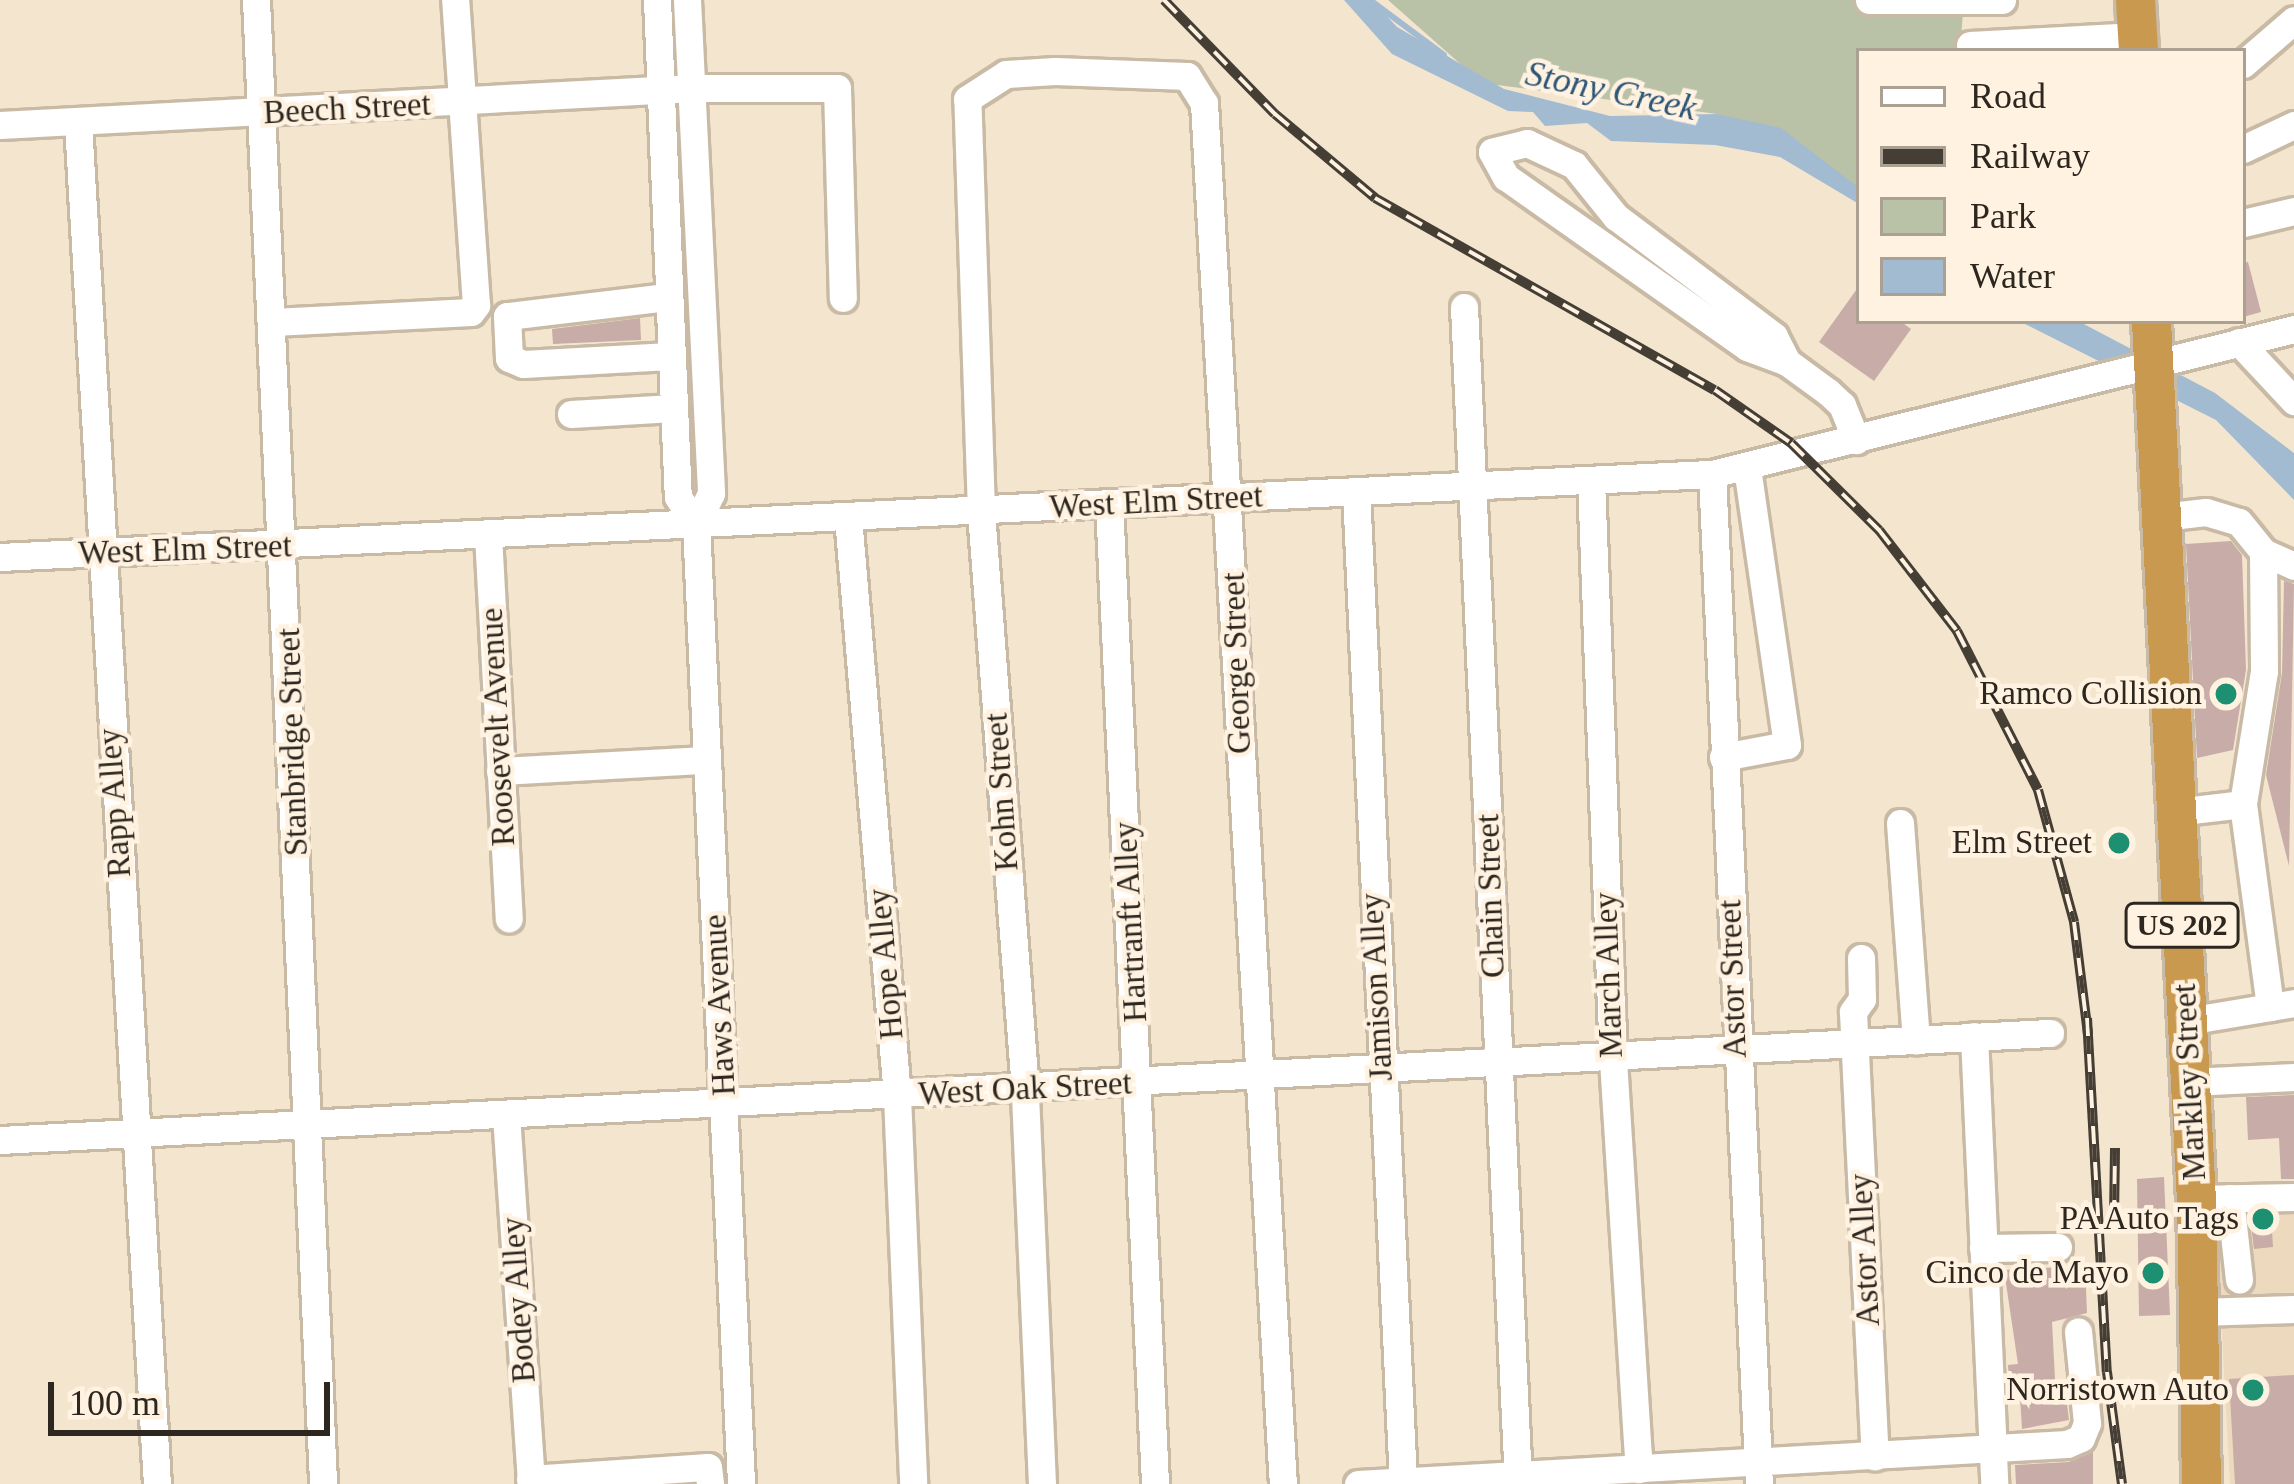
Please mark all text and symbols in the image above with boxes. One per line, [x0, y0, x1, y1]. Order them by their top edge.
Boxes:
legend [1856, 48, 2246, 324]
water label: Stony Creek [1522, 52, 1700, 130]
text: Road [1970, 76, 2046, 116]
street label: Beech Street [262, 85, 432, 133]
text: Railway [1970, 136, 2090, 176]
text: Park [1970, 196, 2036, 236]
text: Water [1970, 256, 2055, 296]
street label: West Elm Street [1048, 477, 1264, 527]
street label: West Elm Street [78, 526, 292, 574]
street label: George Street [1214, 571, 1260, 755]
street label: Roosevelt Avenue [472, 606, 524, 848]
street label: Stanbridge Street [269, 627, 317, 857]
place label: Ramco Collision [1979, 674, 2202, 714]
marker: Ramco Collision [2213, 681, 2239, 707]
street label: Kohn Street [977, 712, 1027, 872]
street label: Rapp Alley [90, 726, 140, 880]
street label: Chain Street [1468, 813, 1514, 979]
street label: Hartranft Alley [1106, 820, 1156, 1024]
place label: Elm Street [1952, 823, 2092, 863]
marker: Elm Street [2103, 827, 2135, 859]
street label: Hope Alley [860, 886, 912, 1042]
street label: Jamison Alley [1352, 891, 1402, 1083]
street label: March Alley [1586, 891, 1632, 1059]
street label: Astor Street [1710, 899, 1756, 1059]
road number: US 202 [2122, 901, 2242, 949]
street label: Haws Avenue [695, 912, 745, 1098]
street label: Markley Street [2165, 983, 2215, 1181]
street label: West Oak Street [917, 1064, 1133, 1114]
street label: Astor Alley [1841, 1172, 1889, 1328]
place label: PA Auto Tags [2056, 1199, 2239, 1239]
marker: PA Auto Tags [2250, 1206, 2276, 1232]
street label: Bodey Alley [493, 1215, 545, 1385]
place label: Cinco de Mayo [1926, 1253, 2129, 1293]
marker: Cinco de Mayo [2140, 1260, 2166, 1286]
scale bar [54, 1358, 336, 1432]
place label: Norristown Auto [2004, 1370, 2229, 1410]
marker: Norristown Auto [2240, 1377, 2266, 1403]
text: 100 m [69, 1383, 160, 1423]

